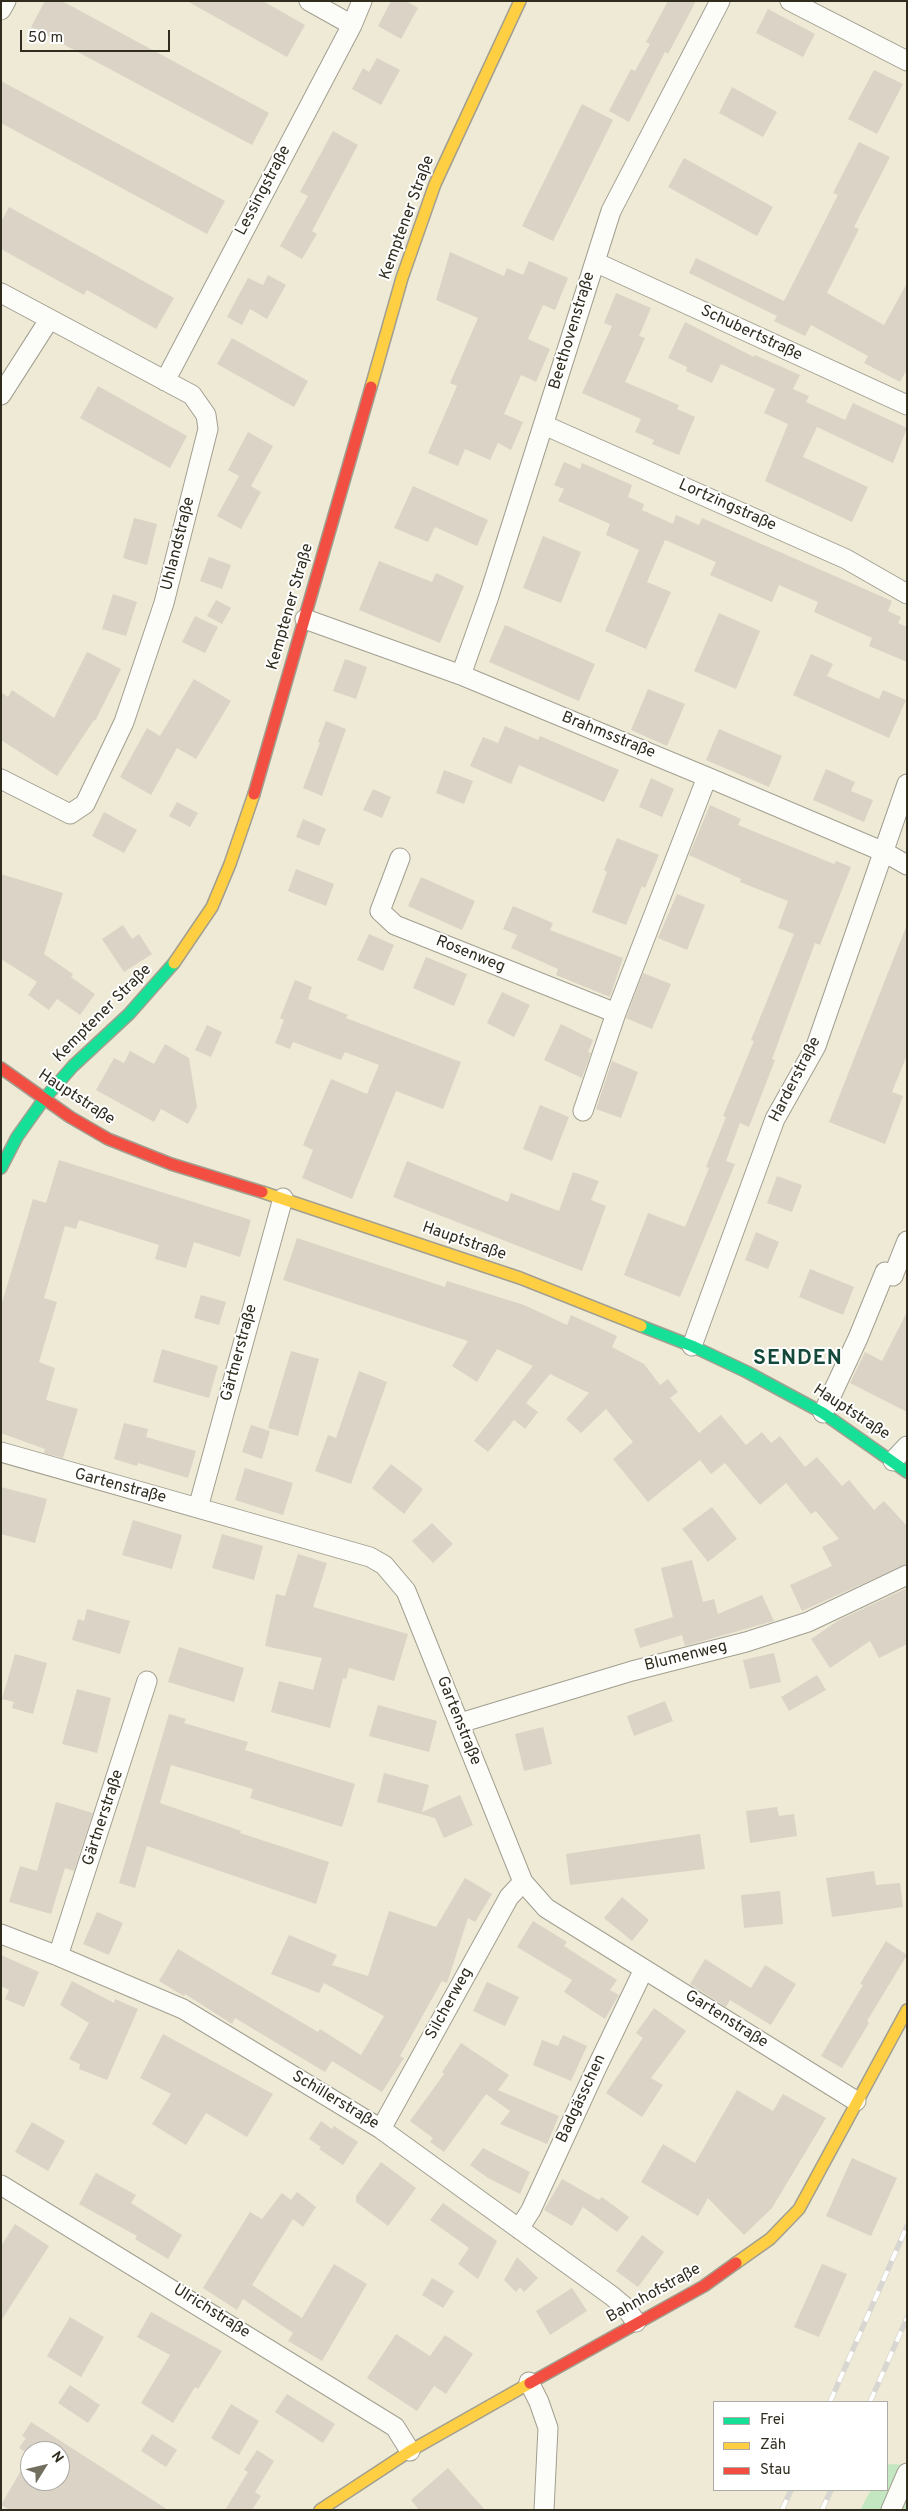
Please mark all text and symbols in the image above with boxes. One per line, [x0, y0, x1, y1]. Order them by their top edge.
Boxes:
scale bar [22, 20, 172, 52]
text: 50 m [28, 29, 63, 48]
street label: Lessingstraße [232, 143, 296, 239]
street label: Kemptener Straße [377, 153, 439, 283]
street label: Beethovenstraße [546, 270, 600, 392]
street label: Schubertstraße [697, 302, 805, 366]
street label: Lortzingstraße [675, 476, 779, 536]
street label: Uhlandstraße [158, 495, 200, 593]
street label: Kemptener Straße [264, 541, 318, 673]
street label: Brahmsstraße [558, 708, 658, 764]
street label: Rosenweg [432, 932, 508, 978]
street label: Kemptener Straße [50, 961, 156, 1067]
street label: Harderstraße [766, 1034, 826, 1126]
street label: Hauptstraße [34, 1066, 118, 1130]
street label: Hauptstraße [419, 1219, 509, 1265]
street label: Gärtnerstraße [218, 1302, 262, 1404]
district label: SENDEN [752, 1347, 844, 1373]
street label: Hauptstraße [809, 1381, 893, 1445]
street label: Gartenstraße [72, 1466, 168, 1508]
street label: Blumenweg [643, 1637, 729, 1677]
street label: Gartenstraße [431, 1674, 485, 1768]
street label: Gärtnerstraße [79, 1768, 129, 1868]
street label: Silcherweg [422, 1965, 478, 2043]
street label: Gartenstraße [681, 1987, 771, 2053]
street label: Badgässchen [553, 2052, 611, 2146]
street label: Schillerstraße [288, 2068, 382, 2134]
street label: Bahnhofstraße [604, 2260, 704, 2328]
street label: Ulrichstraße [169, 2281, 253, 2343]
legend [713, 2401, 888, 2491]
text: Frei [760, 2411, 785, 2430]
text: Zäh [760, 2436, 786, 2455]
north arrow [20, 2441, 70, 2491]
text: N [47, 2448, 67, 2467]
text: Stau [760, 2461, 791, 2480]

